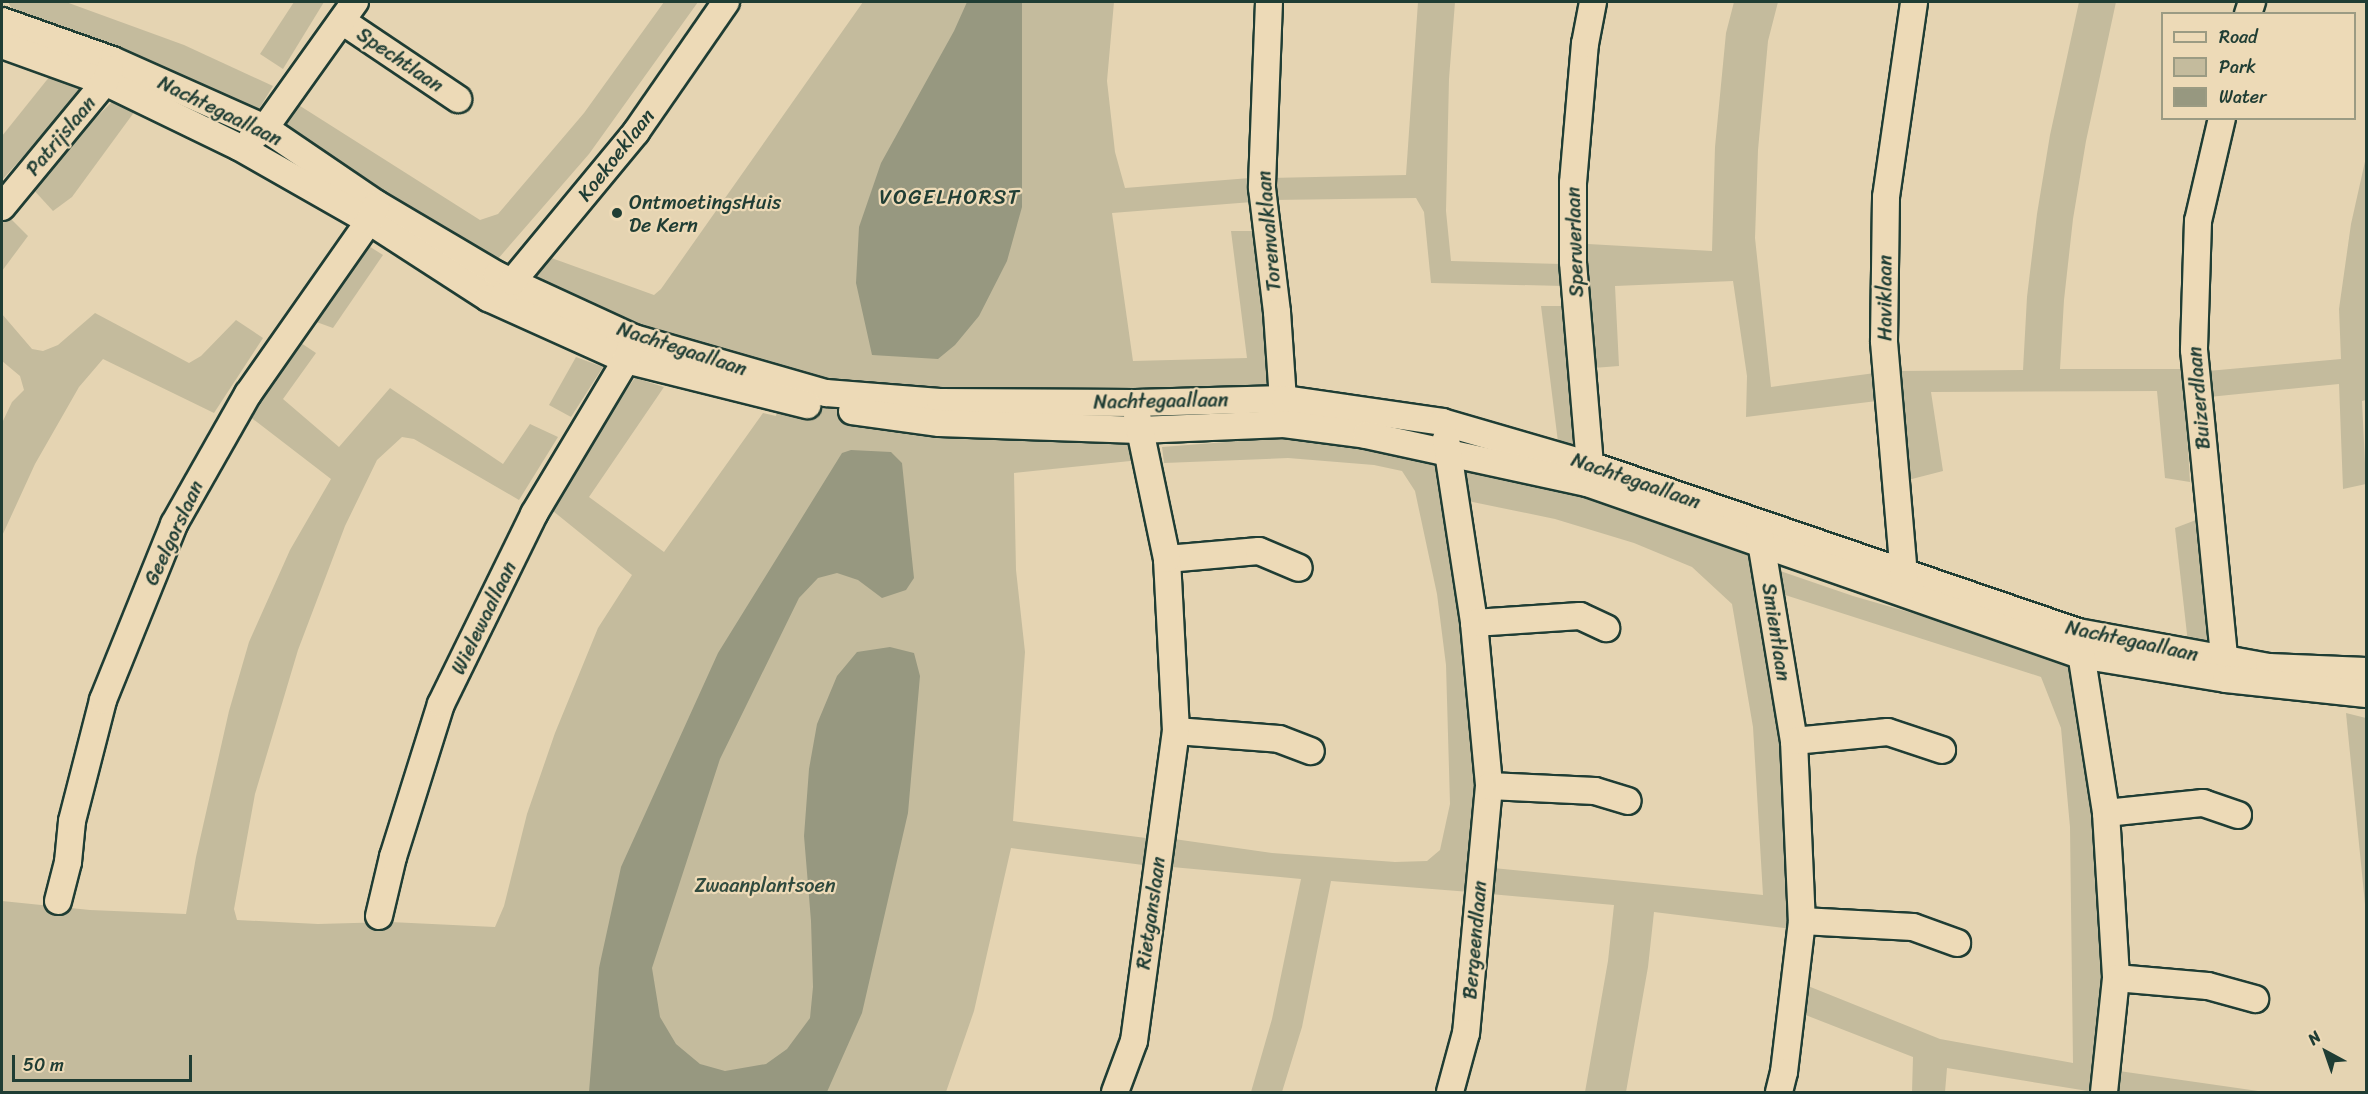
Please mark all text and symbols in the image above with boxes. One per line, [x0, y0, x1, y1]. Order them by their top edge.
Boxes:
legend [2161, 12, 2356, 120]
text: Road [2219, 21, 2258, 53]
street label: Spechtlaan [352, 22, 448, 98]
text: Park [2219, 51, 2256, 83]
street label: Nachtegaallaan [154, 71, 286, 151]
text: Water [2219, 81, 2266, 113]
street label: Patrijslaan [21, 91, 101, 181]
street label: Koekoeklaan [573, 104, 659, 206]
street label: Torenvalklaan [1252, 170, 1286, 292]
district label: VOGELHORST [880, 184, 1020, 210]
street label: Sperwerlaan [1561, 186, 1589, 298]
place label: OntmoetingsHuis De Kern [629, 190, 781, 237]
marker: OntmoetingsHuis De Kern [610, 206, 624, 220]
street label: Haviklaan [1873, 255, 1897, 341]
street label: Nachtegaallaan [614, 317, 750, 381]
street label: Buizerdlaan [2183, 346, 2215, 450]
street label: Nachtegaallaan [1093, 388, 1229, 414]
street label: Nachtegaallaan [1568, 448, 1704, 514]
street label: Geelgorslaan [139, 477, 209, 589]
street label: Wielewaallaan [446, 558, 522, 678]
street label: Smientlaan [1756, 581, 1796, 683]
street label: Nachtegaallaan [2063, 615, 2201, 667]
street label: Rietganslaan [1131, 855, 1171, 971]
park label: Zwaanplantsoen [694, 873, 836, 897]
street label: Bergeendlaan [1458, 880, 1492, 1000]
north arrow [2296, 1022, 2356, 1082]
text: N [2301, 1023, 2328, 1053]
scale bar [15, 1043, 195, 1081]
text: 50 m [23, 1049, 64, 1081]

